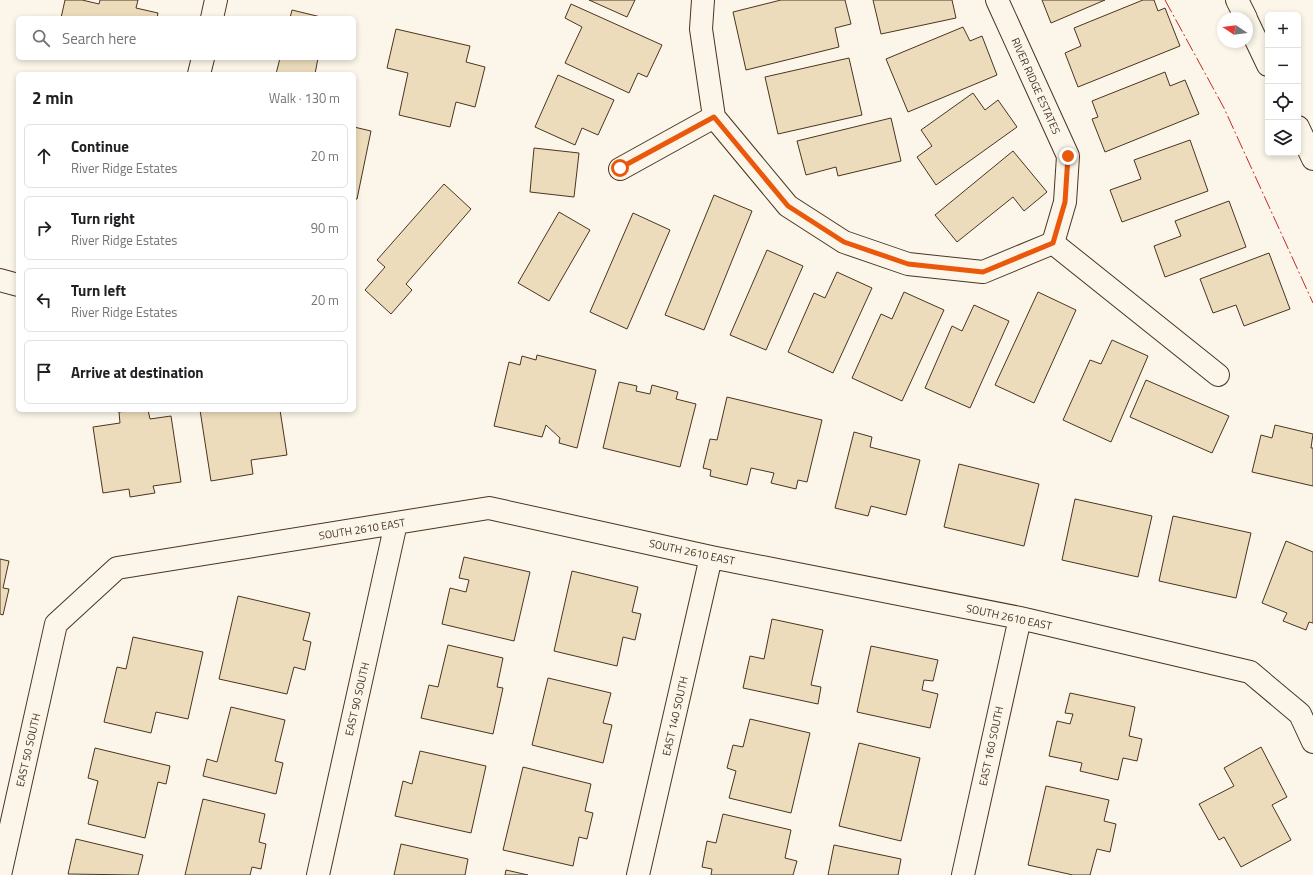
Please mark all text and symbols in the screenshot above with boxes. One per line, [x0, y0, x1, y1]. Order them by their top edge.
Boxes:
north arrow [1217, 12, 1253, 48]
map controls [1265, 12, 1301, 156]
button: + [1265, 12, 1301, 48]
search box [16, 16, 356, 60]
icon: search [30, 27, 52, 49]
text: Search here [62, 27, 136, 50]
street label: RIVER RIDGE ESTATES [1008, 35, 1065, 137]
button: − [1265, 48, 1301, 84]
button: locate [1265, 84, 1301, 120]
text: 2 min [32, 85, 73, 111]
text: Walk · 130 m [269, 88, 340, 108]
button: layers [1265, 120, 1301, 156]
text: Continue [71, 135, 129, 158]
icon: ahead [33, 145, 55, 167]
text: 20 m [311, 146, 339, 166]
route end [1059, 147, 1077, 165]
text: River Ridge Estates [71, 158, 177, 178]
route start [611, 159, 629, 177]
text: Turn right [71, 207, 135, 230]
icon: right [33, 217, 55, 239]
text: 90 m [311, 218, 339, 238]
text: River Ridge Estates [71, 230, 177, 250]
text: Turn left [71, 279, 126, 302]
icon: left [33, 289, 55, 311]
text: 20 m [311, 290, 339, 310]
text: River Ridge Estates [71, 302, 177, 322]
icon: arrive [33, 361, 55, 383]
text: Arrive at destination [71, 361, 204, 384]
street label: SOUTH 2610 EAST [318, 514, 407, 544]
street label: SOUTH 2610 EAST [648, 535, 737, 569]
street label: SOUTH 2610 EAST [965, 600, 1054, 634]
street label: EAST 90 SOUTH [341, 661, 373, 737]
street label: EAST 140 SOUTH [658, 675, 692, 757]
street label: EAST 160 SOUTH [975, 705, 1007, 787]
street label: EAST 50 SOUTH [12, 712, 44, 788]

